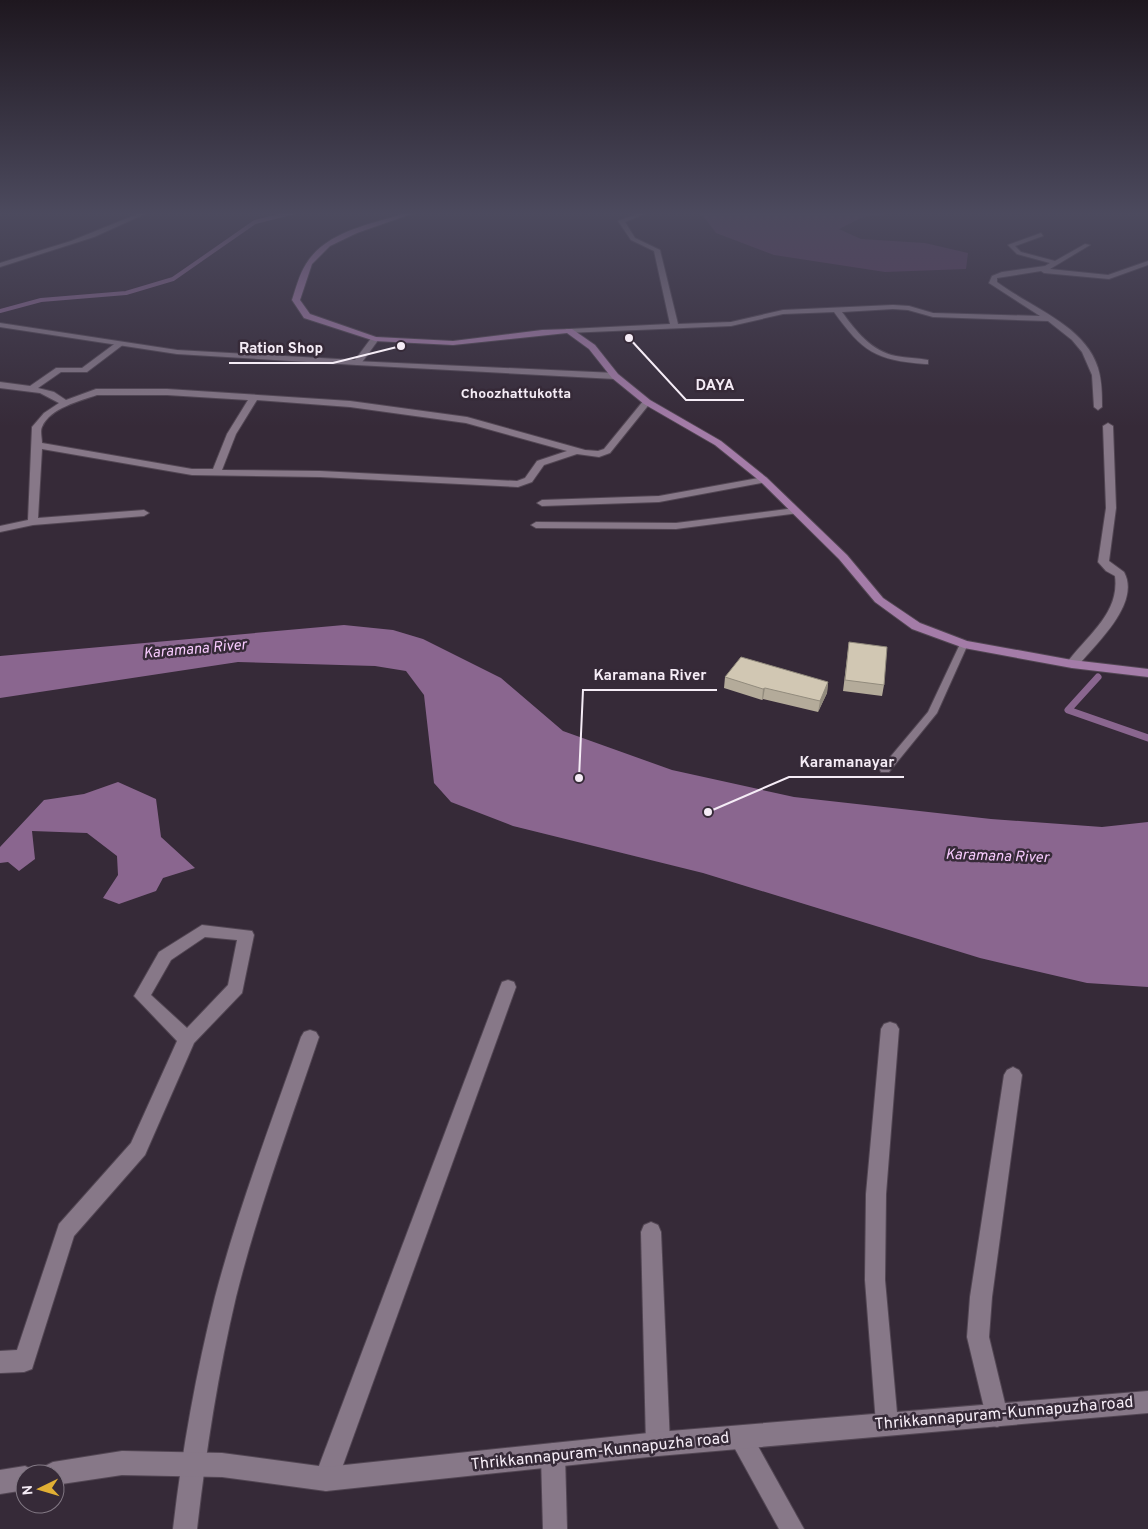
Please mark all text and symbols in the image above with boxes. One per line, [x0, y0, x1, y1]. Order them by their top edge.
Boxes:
callout: Ration Shop [229, 333, 333, 363]
text: Ration Shop [239, 340, 323, 359]
callout: DAYA [686, 370, 744, 400]
text: DAYA [696, 377, 735, 396]
district label: Choozhattukotta [461, 386, 571, 403]
water label: Karamana River [143, 636, 249, 664]
callout: Karamana River [583, 660, 717, 690]
text: Karamana River [593, 667, 707, 686]
callout: Karamanayar [789, 747, 904, 777]
text: Karamanayar [800, 754, 895, 773]
water label: Karamana River [945, 846, 1050, 868]
street label: Thrikkannapuram-Kunnapuzha road [874, 1393, 1134, 1435]
street label: Thrikkannapuram-Kunnapuzha road [470, 1428, 730, 1476]
north arrow [15, 1464, 65, 1514]
text: N [20, 1484, 37, 1496]

